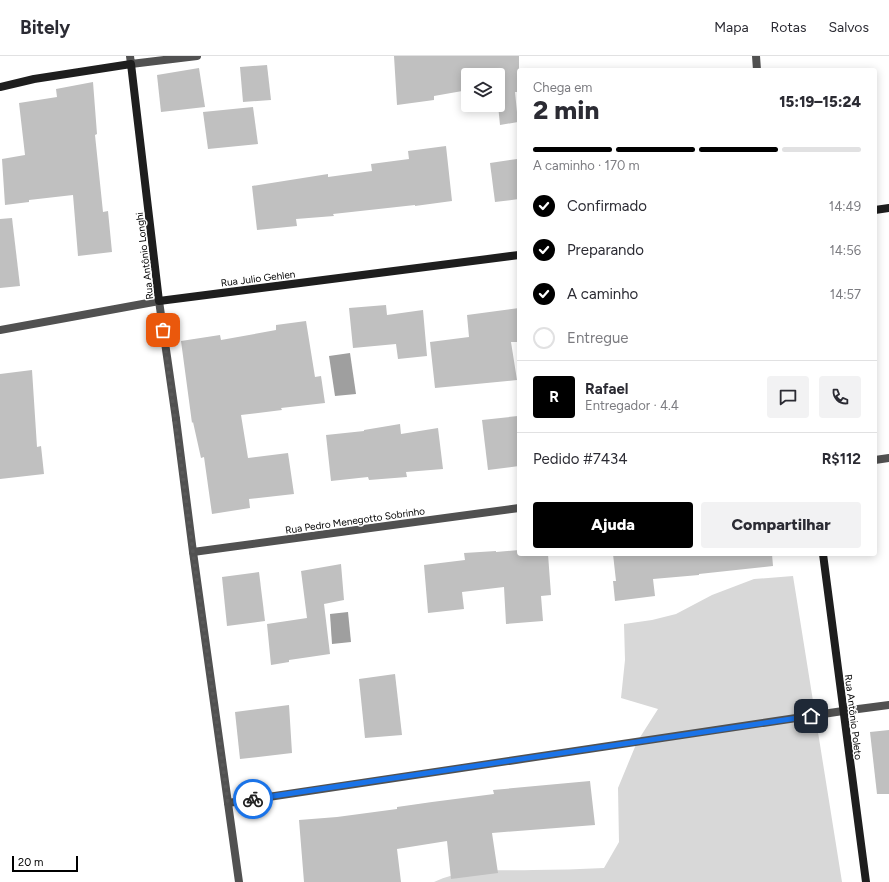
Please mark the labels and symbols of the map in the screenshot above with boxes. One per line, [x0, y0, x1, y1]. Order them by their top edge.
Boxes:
street label: Rua Antônio Longhi [133, 212, 156, 300]
street label: Rua Julio Gehlen [220, 267, 296, 290]
pin [146, 313, 180, 347]
street label: Rua Pedro Menegotto Sobrinho [284, 504, 426, 537]
street label: Rua Antônio Poleto [842, 673, 865, 761]
pin [794, 699, 828, 733]
courier [233, 779, 273, 819]
scale bar [12, 854, 78, 873]

